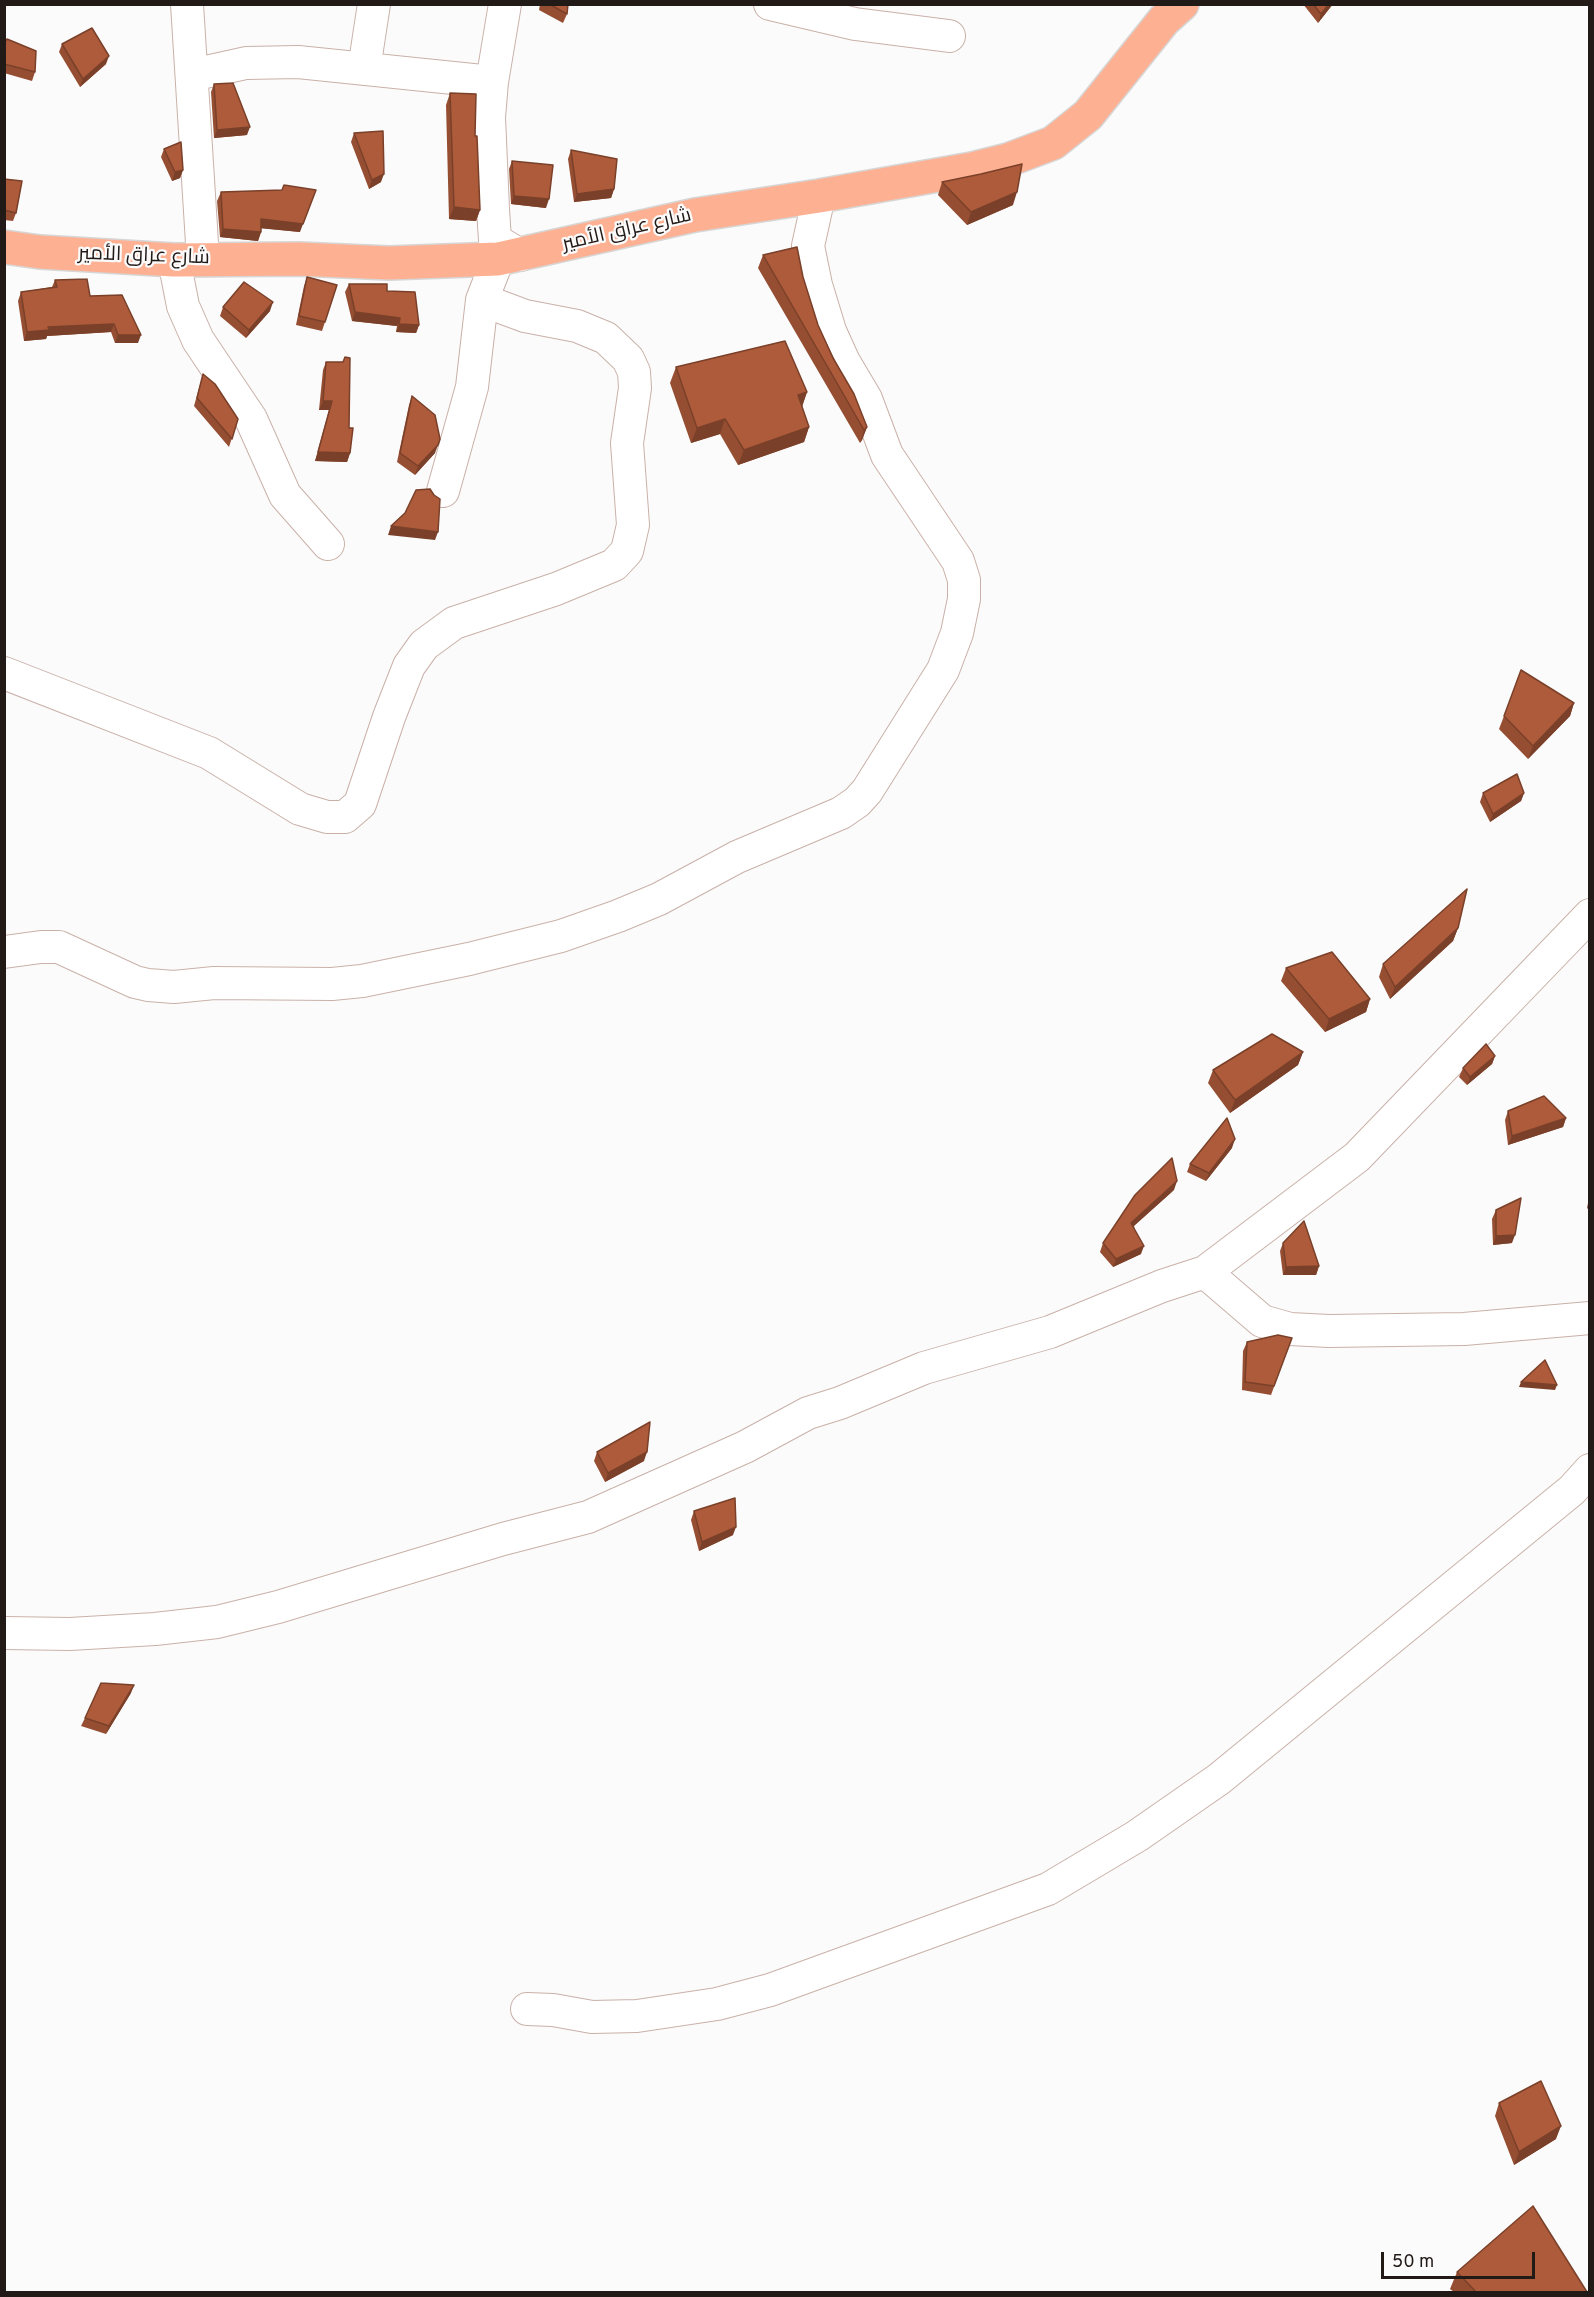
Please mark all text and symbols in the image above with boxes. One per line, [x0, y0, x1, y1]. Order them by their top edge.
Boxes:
street label: شارع عراق الأمير [560, 205, 694, 257]
street label: شارع عراق الأمير [78, 243, 210, 271]
scale bar [1384, 2240, 1538, 2278]
text: 50 m [1392, 2251, 1434, 2274]

